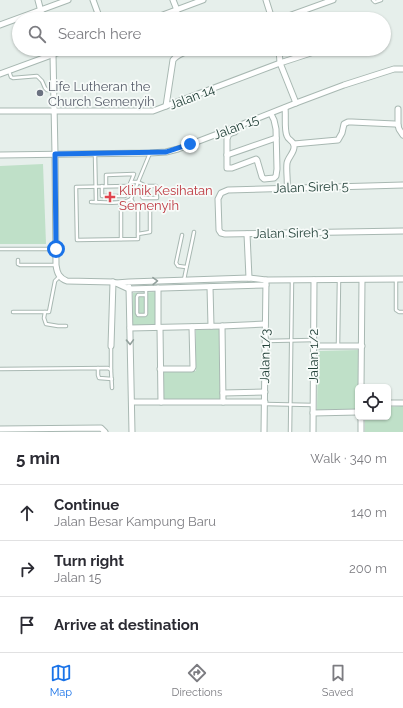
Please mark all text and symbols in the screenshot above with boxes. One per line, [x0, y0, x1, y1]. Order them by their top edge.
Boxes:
search box [12, 12, 391, 56]
icon: search [26, 23, 48, 45]
text: Search here [58, 25, 141, 43]
place label: Life Lutheran the Church Semenyih [48, 79, 155, 109]
street label: Jalan 14 [167, 82, 217, 112]
marker: Life Lutheran the Church Semenyih [35, 88, 45, 98]
street label: Jalan 15 [211, 112, 261, 142]
route end [181, 135, 199, 153]
street label: Jalan Sireh 5 [273, 178, 349, 196]
place label: Klinik Kesihatan Semenyih [119, 183, 213, 213]
marker: Klinik Kesihatan Semenyih [104, 191, 116, 203]
street label: Jalan Sireh 3 [253, 225, 329, 241]
route start [47, 240, 65, 258]
one-way arrow [152, 277, 158, 285]
street label: Jalan 1/3 [257, 328, 273, 383]
street label: Jalan 1/2 [306, 328, 321, 383]
one-way arrow [126, 339, 134, 345]
map controls [355, 384, 391, 420]
button: locate [355, 384, 391, 420]
text: 5 min [16, 448, 60, 468]
text: Walk · 340 m [310, 451, 387, 466]
text: Continue [54, 496, 119, 514]
icon: ahead [16, 502, 38, 524]
text: 140 m [351, 505, 387, 520]
text: Jalan Besar Kampung Baru [54, 514, 216, 529]
text: Turn right [54, 552, 124, 570]
icon: right [16, 558, 38, 580]
text: 200 m [349, 561, 387, 576]
text: Jalan 15 [54, 570, 101, 585]
icon: arrive [16, 614, 38, 636]
text: Arrive at destination [54, 616, 199, 634]
tab: Map [50, 662, 72, 699]
tab: Directions [172, 662, 222, 699]
tab: Saved [322, 662, 353, 699]

